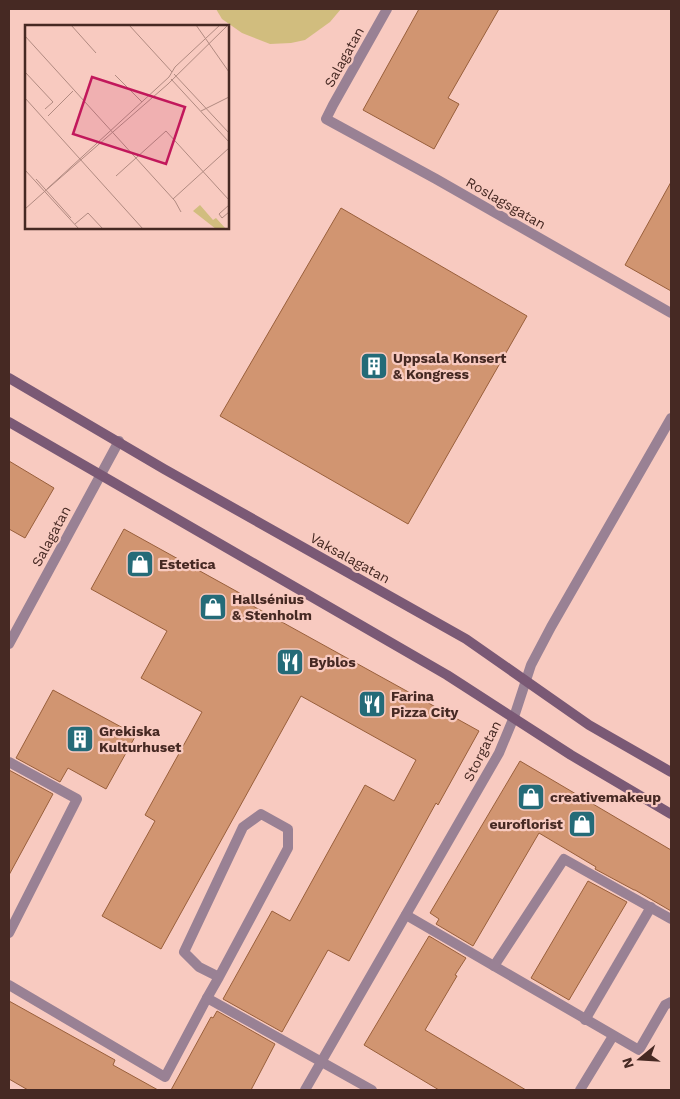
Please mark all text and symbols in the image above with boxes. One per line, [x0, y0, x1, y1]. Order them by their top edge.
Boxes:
street label: Salagatan [321, 24, 367, 90]
inset map [25, 25, 229, 229]
street label: Roslagsgatan [463, 174, 549, 232]
place label: Uppsala Konsert & Kongress [393, 350, 506, 382]
building icon: Uppsala Konsert & Kongress [359, 351, 389, 381]
street label: Salagatan [28, 503, 74, 569]
street label: Vaksalagatan [307, 529, 393, 587]
shop icon: Estetica [125, 549, 155, 579]
place label: Estetica [159, 556, 217, 572]
place label: Hallsénius & Stenholm [232, 591, 312, 623]
shop icon: Hallsénius & Stenholm [198, 592, 228, 622]
restaurant icon: Byblos [275, 647, 305, 677]
place label: Byblos [309, 654, 356, 670]
place label: Farina Pizza City [391, 688, 459, 720]
restaurant icon: Farina Pizza City [357, 689, 387, 719]
street label: Storgatan [460, 718, 504, 784]
place label: Grekiska Kulturhuset [99, 723, 181, 755]
building icon: Grekiska Kulturhuset [65, 724, 95, 754]
shop icon: creativemakeup [516, 782, 546, 812]
place label: creativemakeup [550, 789, 661, 805]
shop icon: euroflorist [567, 809, 597, 839]
place label: euroflorist [490, 816, 563, 832]
north arrow [615, 1034, 665, 1084]
text: N [618, 1056, 637, 1070]

